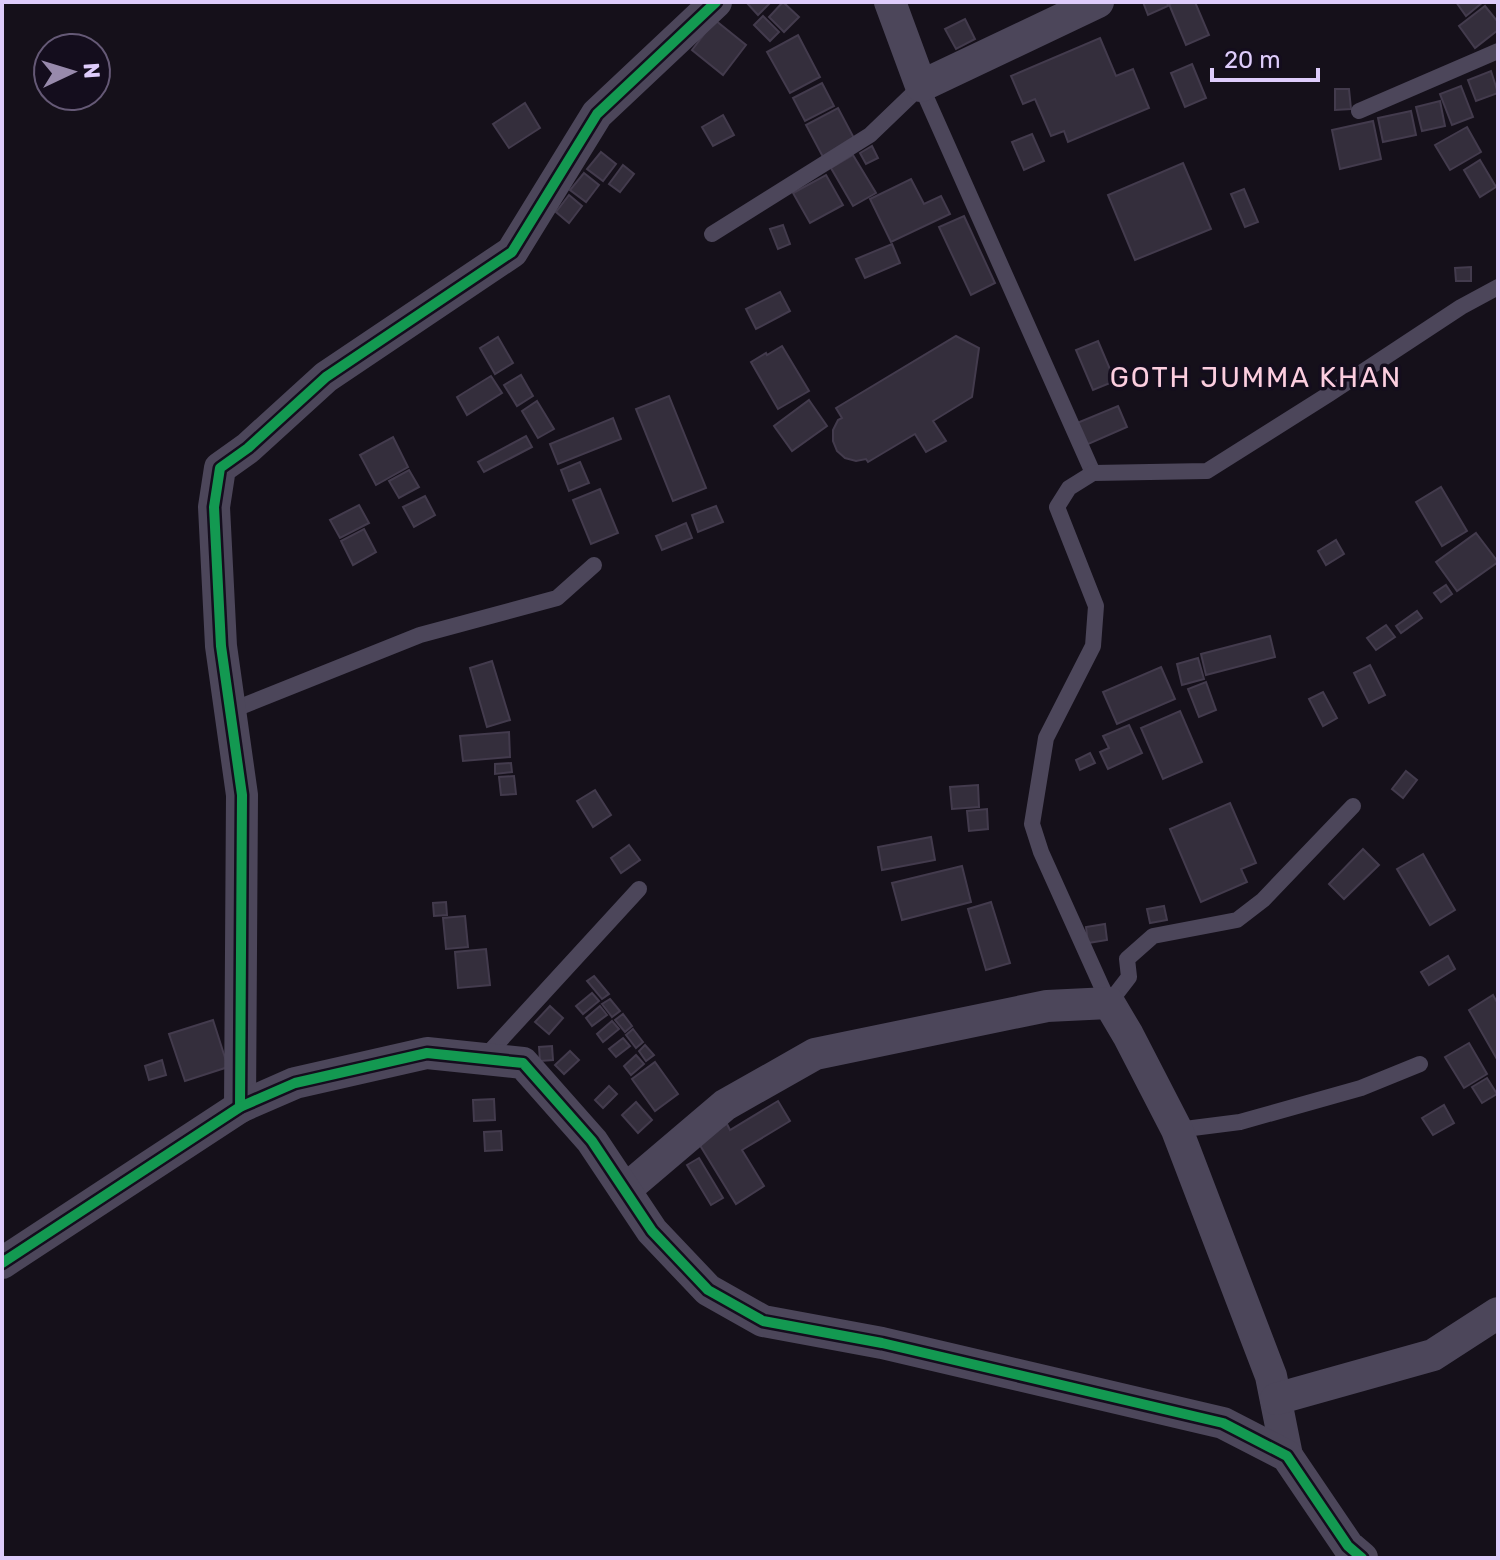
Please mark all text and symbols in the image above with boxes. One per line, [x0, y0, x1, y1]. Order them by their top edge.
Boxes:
north arrow [32, 32, 112, 112]
scale bar [1212, 32, 1318, 82]
text: 20 m [1224, 46, 1281, 74]
text: N [77, 62, 105, 79]
district label: GOTH JUMMA KHAN [1110, 361, 1402, 394]

